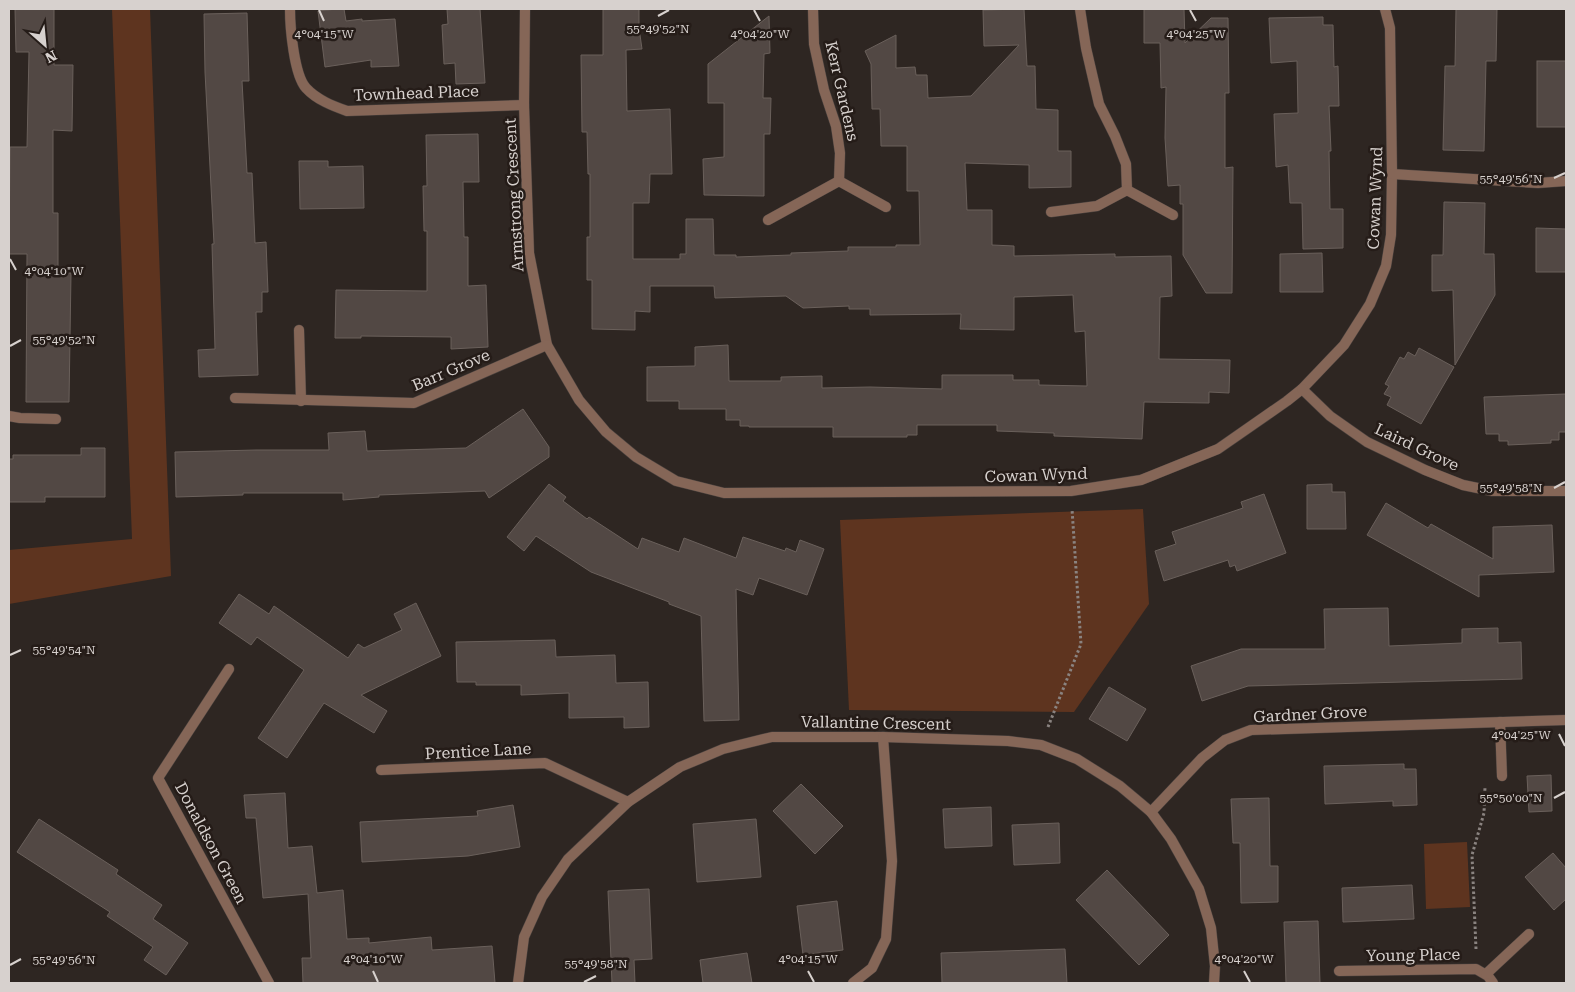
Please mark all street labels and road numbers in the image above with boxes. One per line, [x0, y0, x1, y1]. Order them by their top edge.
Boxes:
street label: Kerr Gardens [821, 39, 863, 143]
street label: Townhead Place [353, 81, 479, 105]
street label: Armstrong Crescent [500, 118, 528, 272]
street label: Cowan Wynd [1364, 146, 1386, 250]
street label: Barr Grove [409, 345, 493, 395]
street label: Laird Grove [1372, 419, 1462, 475]
street label: Cowan Wynd [984, 464, 1088, 486]
street label: Gardner Grove [1253, 702, 1368, 726]
street label: Vallantine Crescent [801, 712, 951, 734]
street label: Prentice Lane [424, 739, 532, 763]
street label: Donaldson Green [171, 779, 251, 907]
street label: Young Place [1366, 945, 1461, 965]

